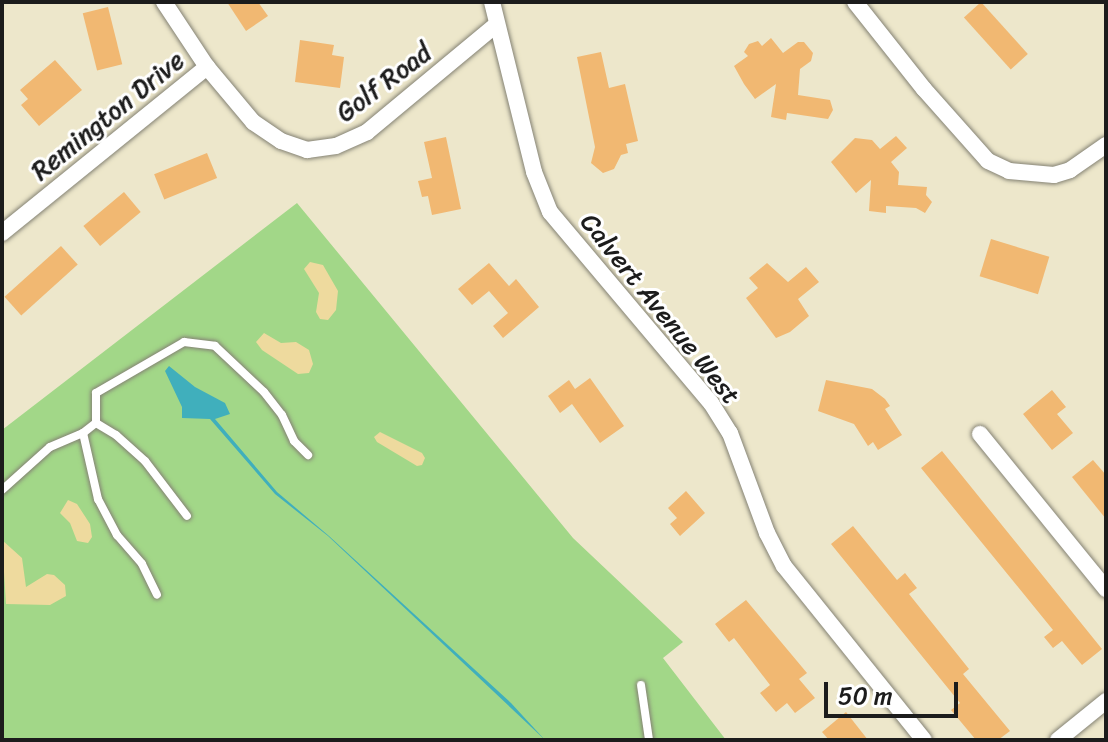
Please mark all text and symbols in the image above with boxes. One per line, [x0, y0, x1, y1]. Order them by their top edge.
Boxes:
street label: Golf Road [330, 37, 438, 129]
street label: Remington Drive [25, 45, 191, 187]
street label: Calvert Avenue West [573, 207, 747, 411]
scale bar [828, 666, 962, 716]
text: 50 m [838, 675, 893, 717]

